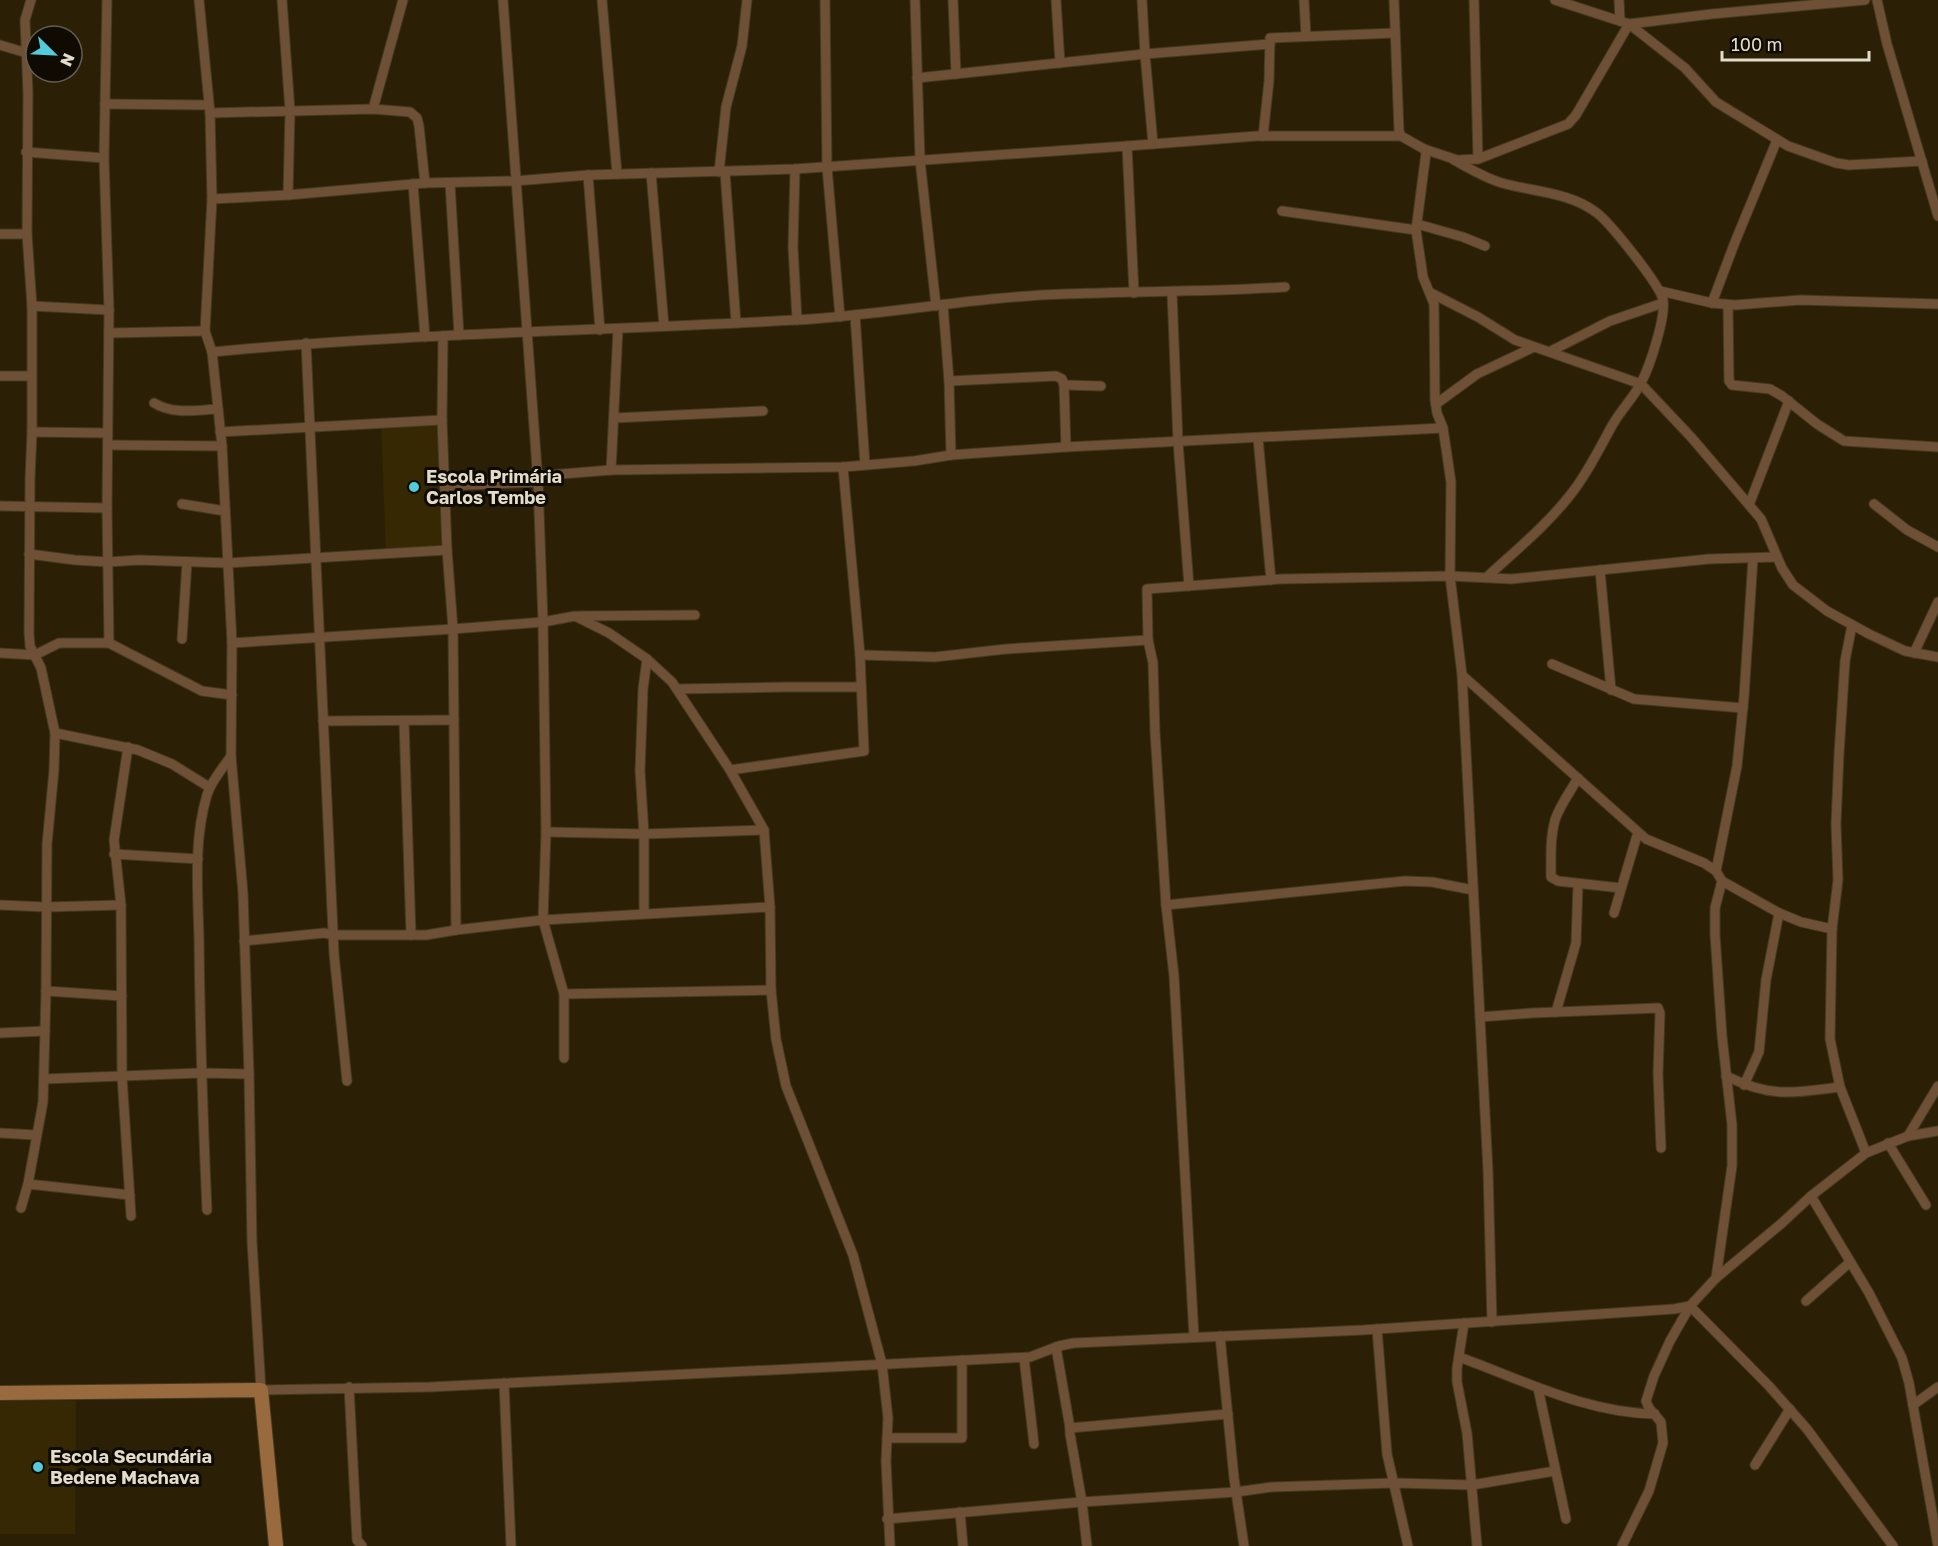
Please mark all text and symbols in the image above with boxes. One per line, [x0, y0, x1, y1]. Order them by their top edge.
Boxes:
north arrow [24, 24, 84, 84]
scale bar [1722, 24, 1869, 62]
text: 100 m [1731, 33, 1782, 55]
text: N [56, 50, 79, 70]
place label: Escola Primária Carlos Tembe [426, 465, 562, 508]
marker: Escola Primária Carlos Tembe [407, 480, 421, 494]
place label: Escola Secundária Bedene Machava [50, 1445, 212, 1488]
marker: Escola Secundária Bedene Machava [31, 1460, 45, 1474]

